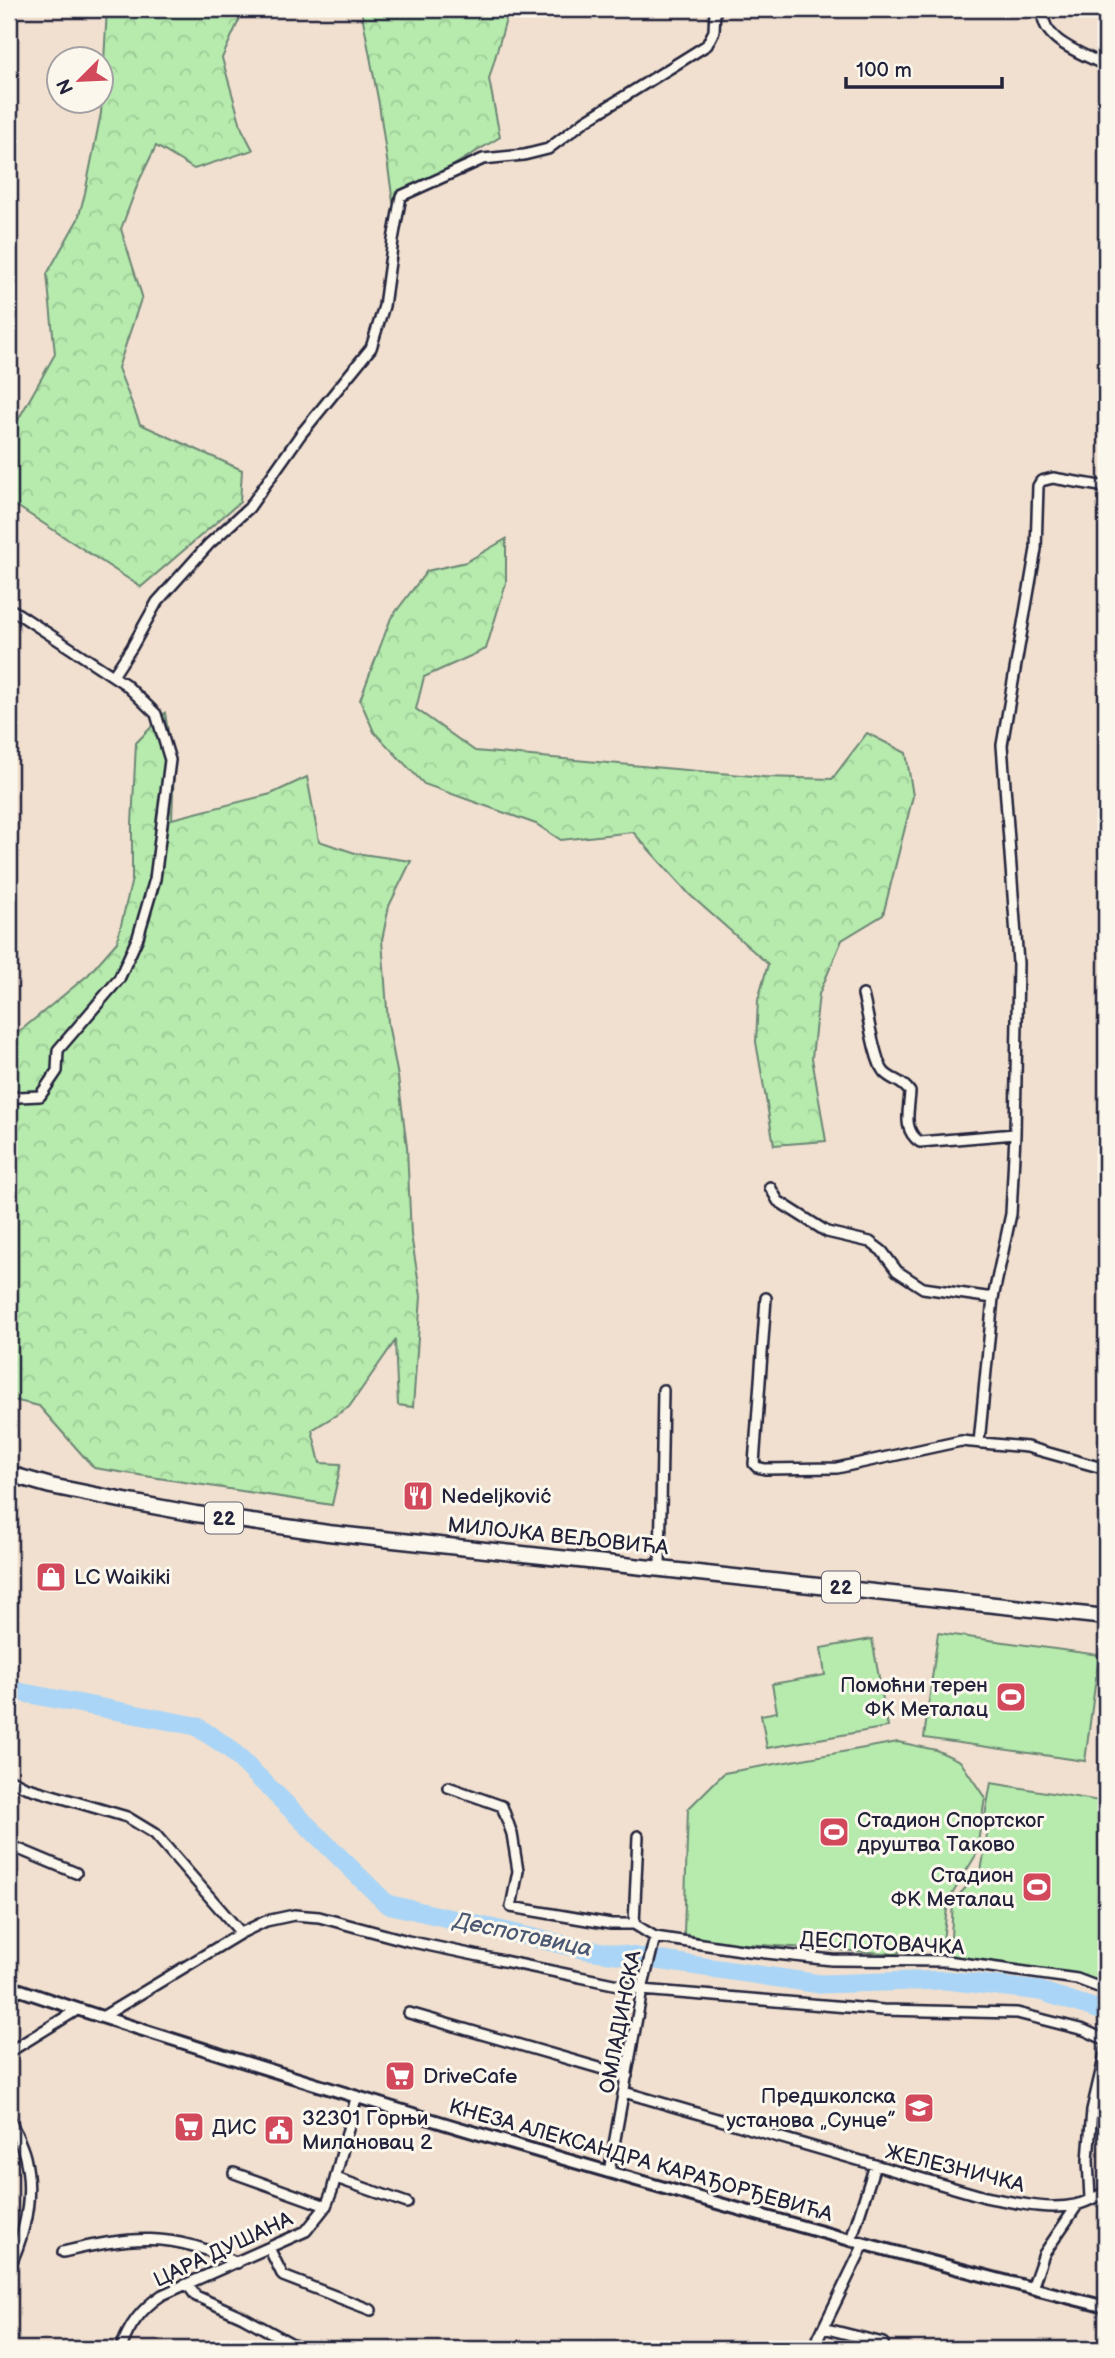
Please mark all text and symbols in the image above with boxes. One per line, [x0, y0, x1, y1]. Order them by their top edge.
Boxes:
north arrow [46, 46, 116, 116]
scale bar [846, 46, 1001, 90]
text: 100 m [856, 58, 912, 83]
text: N [52, 75, 79, 98]
restaurant icon: Nedeljković [401, 1479, 435, 1513]
place label: Nedeljković [441, 1484, 551, 1509]
road number: 22 [205, 1502, 243, 1534]
street label: МИЛОЈКА ВЕЉОВИЋА [446, 1512, 670, 1561]
shop icon: LC Waikiki [34, 1560, 68, 1594]
place label: LC Waikiki [74, 1565, 170, 1590]
road number: 22 [822, 1572, 860, 1602]
place label: Помоћни терен ФК Металац [840, 1673, 988, 1722]
sports icon: Помоћни терен ФК Металац [994, 1680, 1028, 1714]
place label: Стадион Спортског друштва Таково [857, 1808, 1044, 1857]
sports icon: Стадион Спортског друштва Таково [817, 1815, 851, 1849]
place label: Стадион ФК Металац [891, 1863, 1014, 1912]
sports icon: Стадион ФК Металац [1020, 1870, 1054, 1904]
water label: Деспотовица [449, 1906, 594, 1963]
street label: ДЕСПОТОВАЧКА [799, 1927, 965, 1960]
street label: ОМЛАДИНСКА [594, 1948, 647, 2096]
supermarket icon: DriveCafe [383, 2059, 417, 2093]
place label: DriveCafe [423, 2064, 517, 2089]
place label: Предшколска установа „Сунце” [726, 2084, 897, 2133]
school or university icon: Предшколска установа „Сунце” [902, 2091, 936, 2125]
street label: КНЕЗА АЛЕКСАНДРА КАРАЂОРЂЕВИЋА [446, 2094, 836, 2227]
place label: 32301 Горњи Милановац 2 [302, 2106, 433, 2155]
supermarket icon: ДИС [172, 2110, 206, 2144]
public building icon: 32301 Горњи Милановац 2 [262, 2113, 296, 2147]
place label: ДИС [212, 2115, 257, 2140]
street label: ЖЕЛЕЗНИЧКА [883, 2139, 1027, 2198]
street label: ЦАРА ДУШАНА [150, 2206, 297, 2293]

